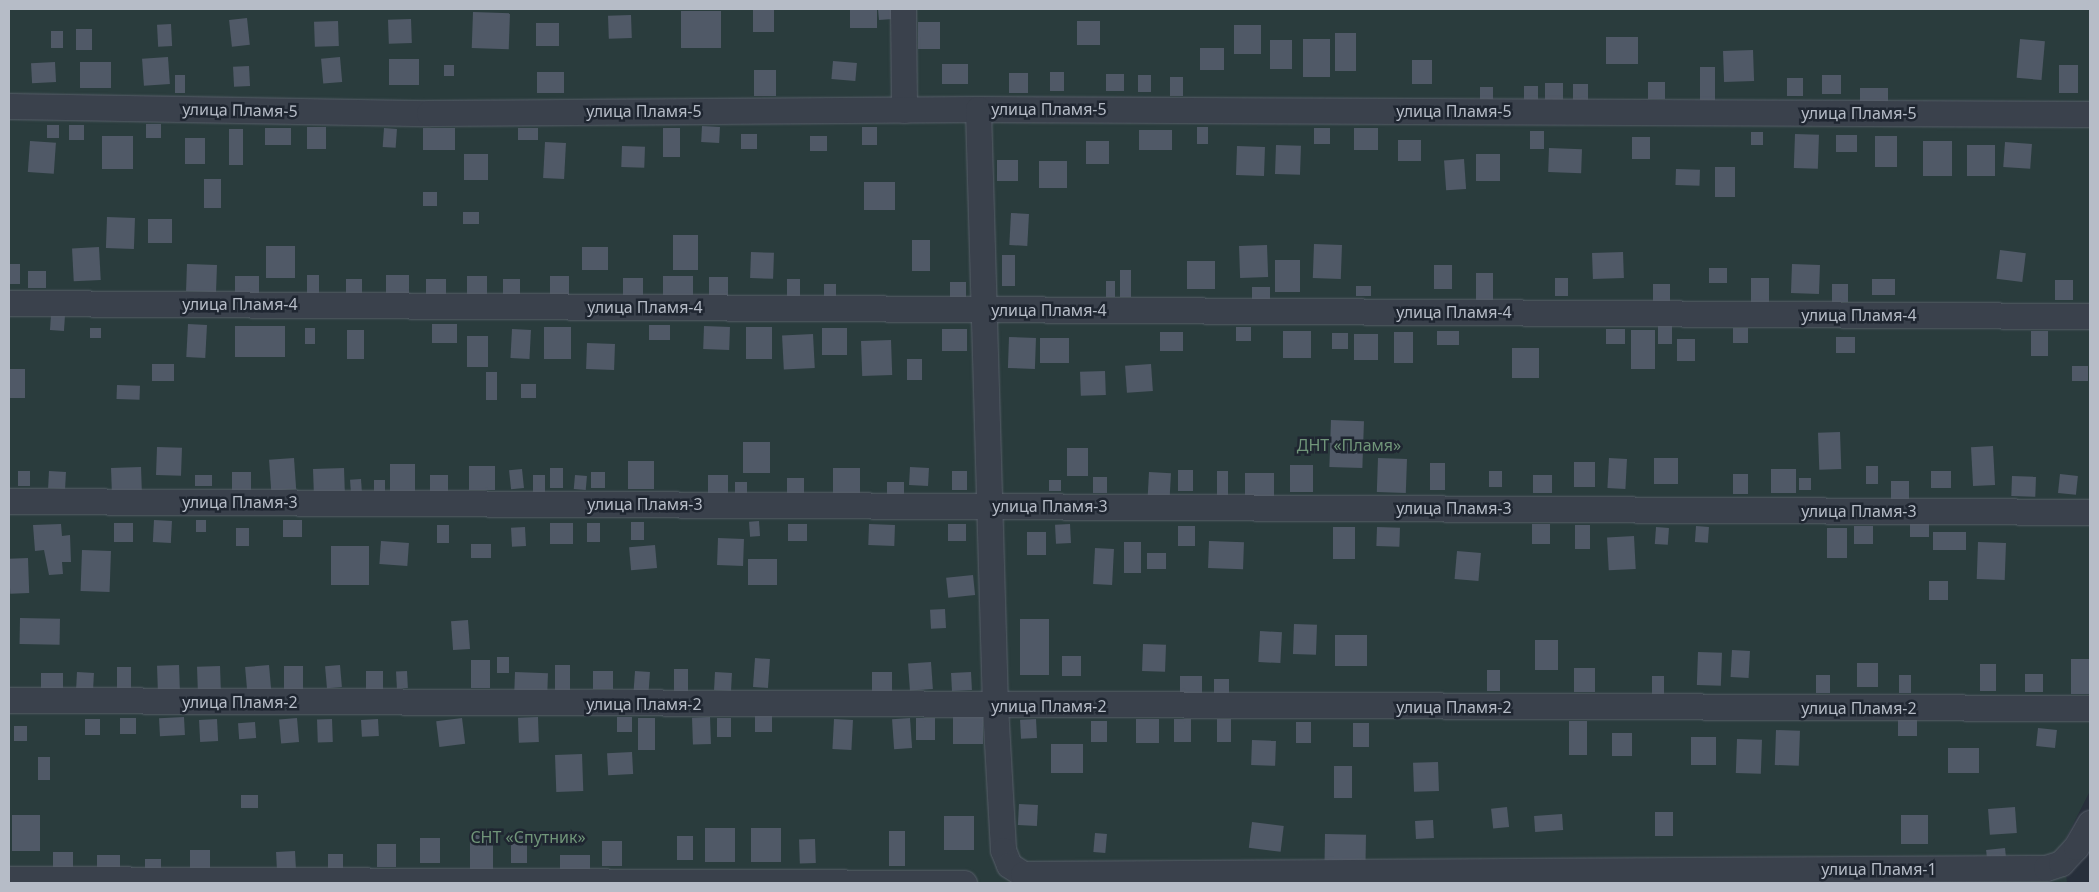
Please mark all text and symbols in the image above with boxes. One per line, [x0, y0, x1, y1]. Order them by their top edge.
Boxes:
street label: улица Пламя-5 [182, 99, 298, 121]
street label: улица Пламя-5 [991, 99, 1107, 119]
street label: улица Пламя-5 [586, 101, 702, 121]
street label: улица Пламя-5 [1396, 101, 1512, 121]
street label: улица Пламя-5 [1801, 103, 1917, 123]
street label: улица Пламя-4 [182, 294, 298, 314]
street label: улица Пламя-4 [587, 297, 703, 317]
street label: улица Пламя-4 [991, 300, 1107, 320]
street label: улица Пламя-4 [1396, 302, 1512, 322]
street label: улица Пламя-4 [1801, 305, 1917, 325]
park label: ДНТ «Пламя» [1297, 435, 1401, 455]
street label: улица Пламя-3 [182, 492, 298, 512]
street label: улица Пламя-3 [587, 494, 703, 514]
street label: улица Пламя-3 [992, 496, 1108, 516]
street label: улица Пламя-3 [1396, 498, 1512, 518]
street label: улица Пламя-3 [1801, 501, 1917, 521]
street label: улица Пламя-2 [182, 692, 298, 712]
street label: улица Пламя-2 [586, 694, 702, 714]
street label: улица Пламя-2 [991, 696, 1107, 716]
street label: улица Пламя-2 [1396, 697, 1512, 717]
street label: улица Пламя-2 [1801, 698, 1917, 718]
park label: СНТ «Спутник» [470, 827, 586, 847]
street label: улица Пламя-1 [1821, 859, 1937, 879]

